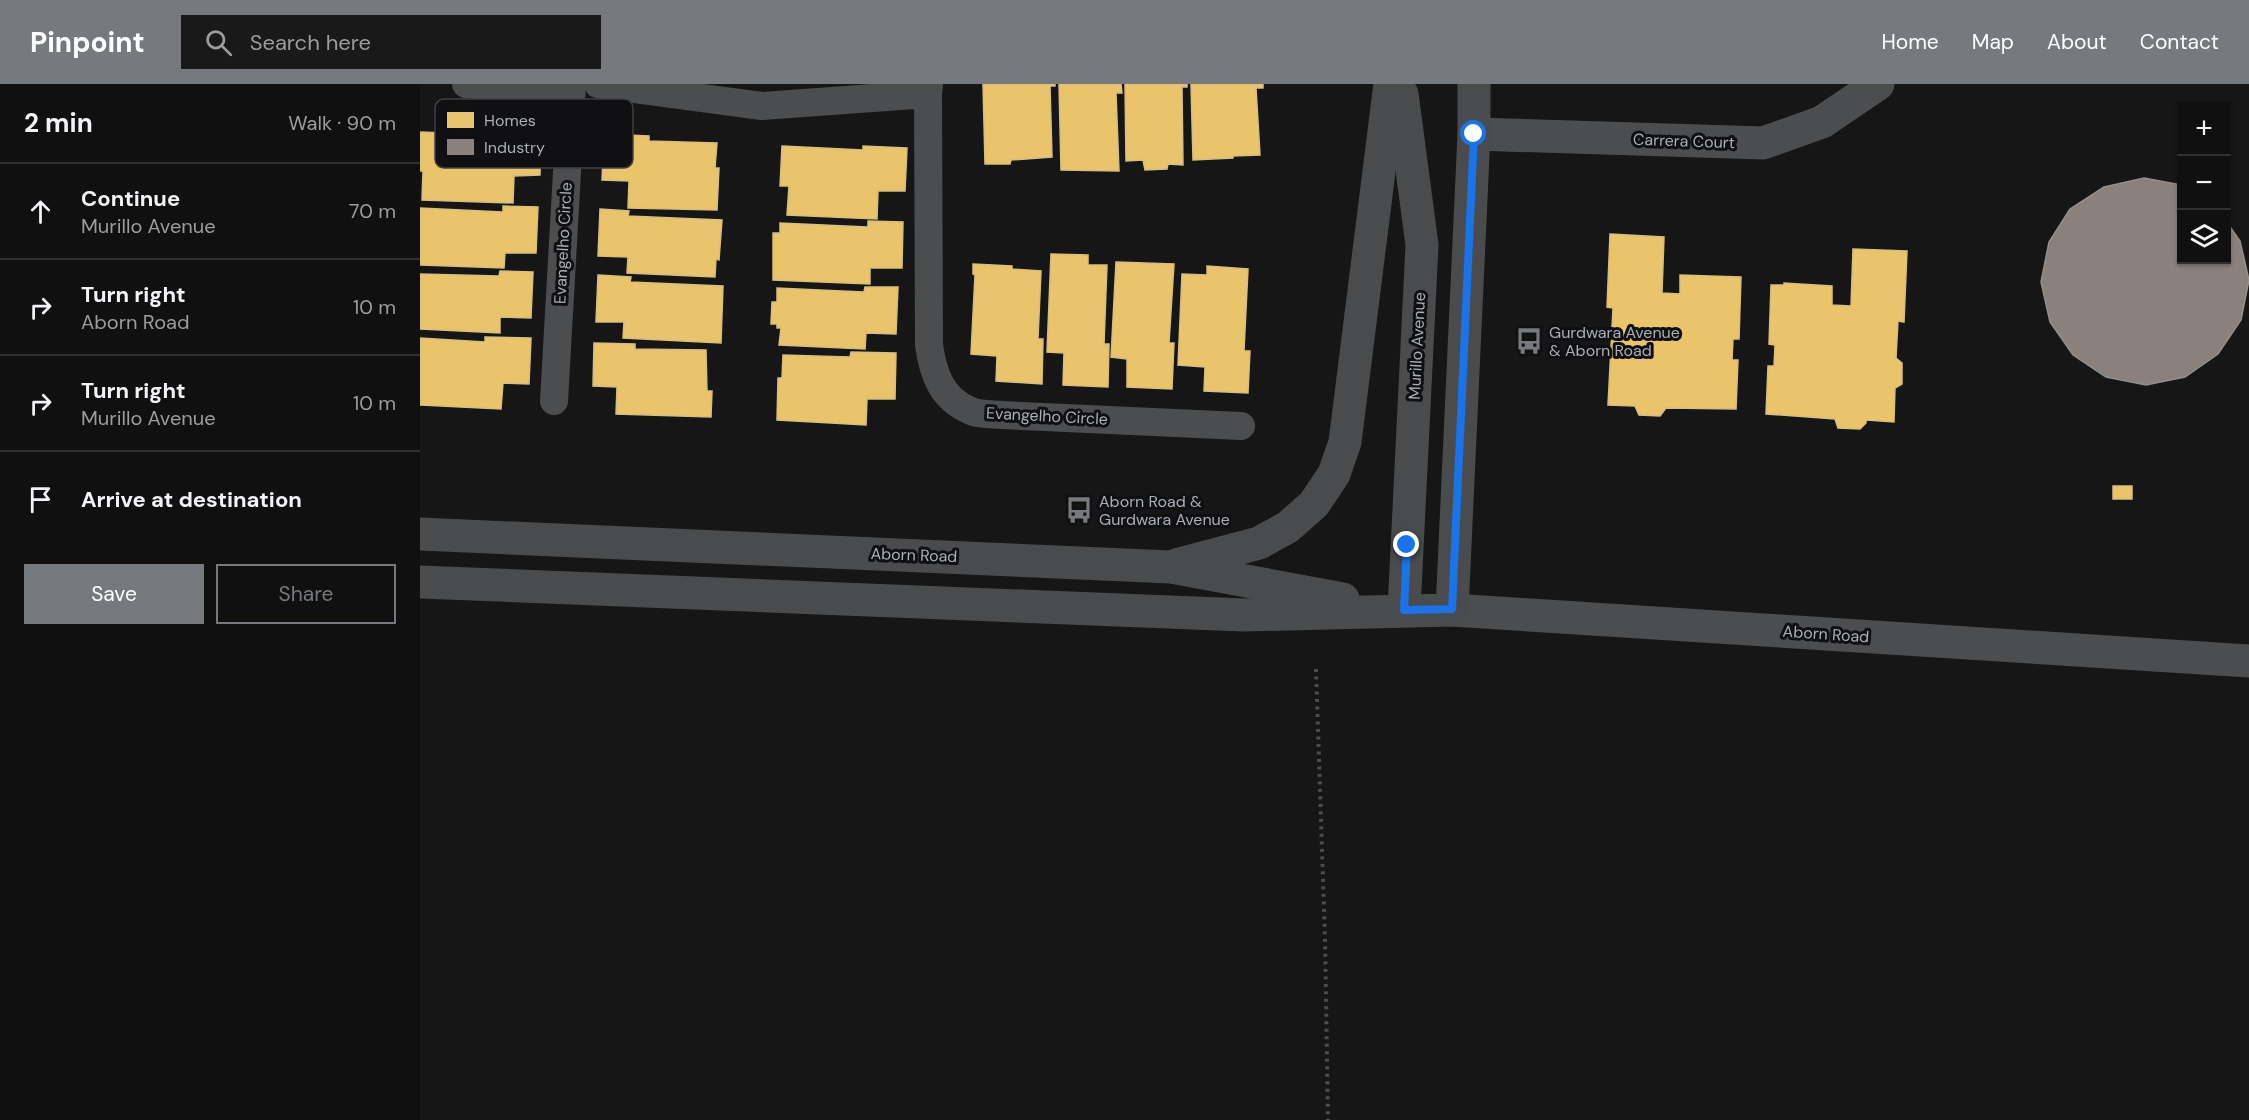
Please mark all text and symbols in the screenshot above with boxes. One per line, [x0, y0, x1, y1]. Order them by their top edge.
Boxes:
search box [181, 15, 601, 69]
text: Pinpoint [30, 24, 145, 61]
icon: search [202, 26, 235, 59]
text: Search here [250, 28, 371, 57]
text: Home [1881, 28, 1939, 56]
text: Map [1972, 28, 2014, 56]
text: About [2047, 28, 2107, 56]
text: Contact [2140, 28, 2219, 56]
legend [435, 99, 633, 168]
map controls [2177, 102, 2231, 264]
button: + [2177, 102, 2231, 156]
text: 2 min [24, 106, 93, 140]
text: Walk · 90 m [288, 110, 396, 136]
text: Homes [484, 110, 536, 131]
route start [1460, 120, 1486, 146]
street label: Carrera Court [1633, 129, 1735, 153]
text: Industry [484, 137, 545, 158]
button: − [2177, 156, 2231, 210]
street label: Evangelho Circle [549, 182, 577, 304]
text: Continue [81, 184, 180, 213]
icon: ahead [24, 195, 57, 228]
text: 70 m [349, 198, 396, 224]
button: layers [2177, 210, 2231, 264]
text: Murillo Avenue [81, 213, 216, 239]
text: Turn right [81, 280, 186, 309]
icon: right [24, 291, 57, 324]
street label: Murillo Avenue [1404, 292, 1430, 400]
text: 10 m [353, 294, 396, 320]
text: Aborn Road [81, 309, 189, 335]
place label: Gurdwara Avenue & Aborn Road [1549, 322, 1680, 361]
bus stop icon: Gurdwara Avenue & Aborn Road [1514, 326, 1544, 356]
text: Turn right [81, 376, 186, 405]
icon: right [24, 387, 57, 420]
text: 10 m [353, 390, 396, 416]
street label: Evangelho Circle [986, 402, 1108, 430]
text: Murillo Avenue [81, 405, 216, 431]
icon: arrive [24, 483, 57, 516]
text: Arrive at destination [81, 485, 302, 514]
place label: Aborn Road & Gurdwara Avenue [1099, 491, 1230, 530]
bus stop icon: Aborn Road & Gurdwara Avenue [1064, 495, 1094, 525]
route end [1393, 531, 1419, 557]
street label: Aborn Road [870, 543, 958, 567]
button: Save [24, 564, 204, 624]
button: Share [216, 564, 396, 624]
street label: Aborn Road [1782, 620, 1870, 648]

